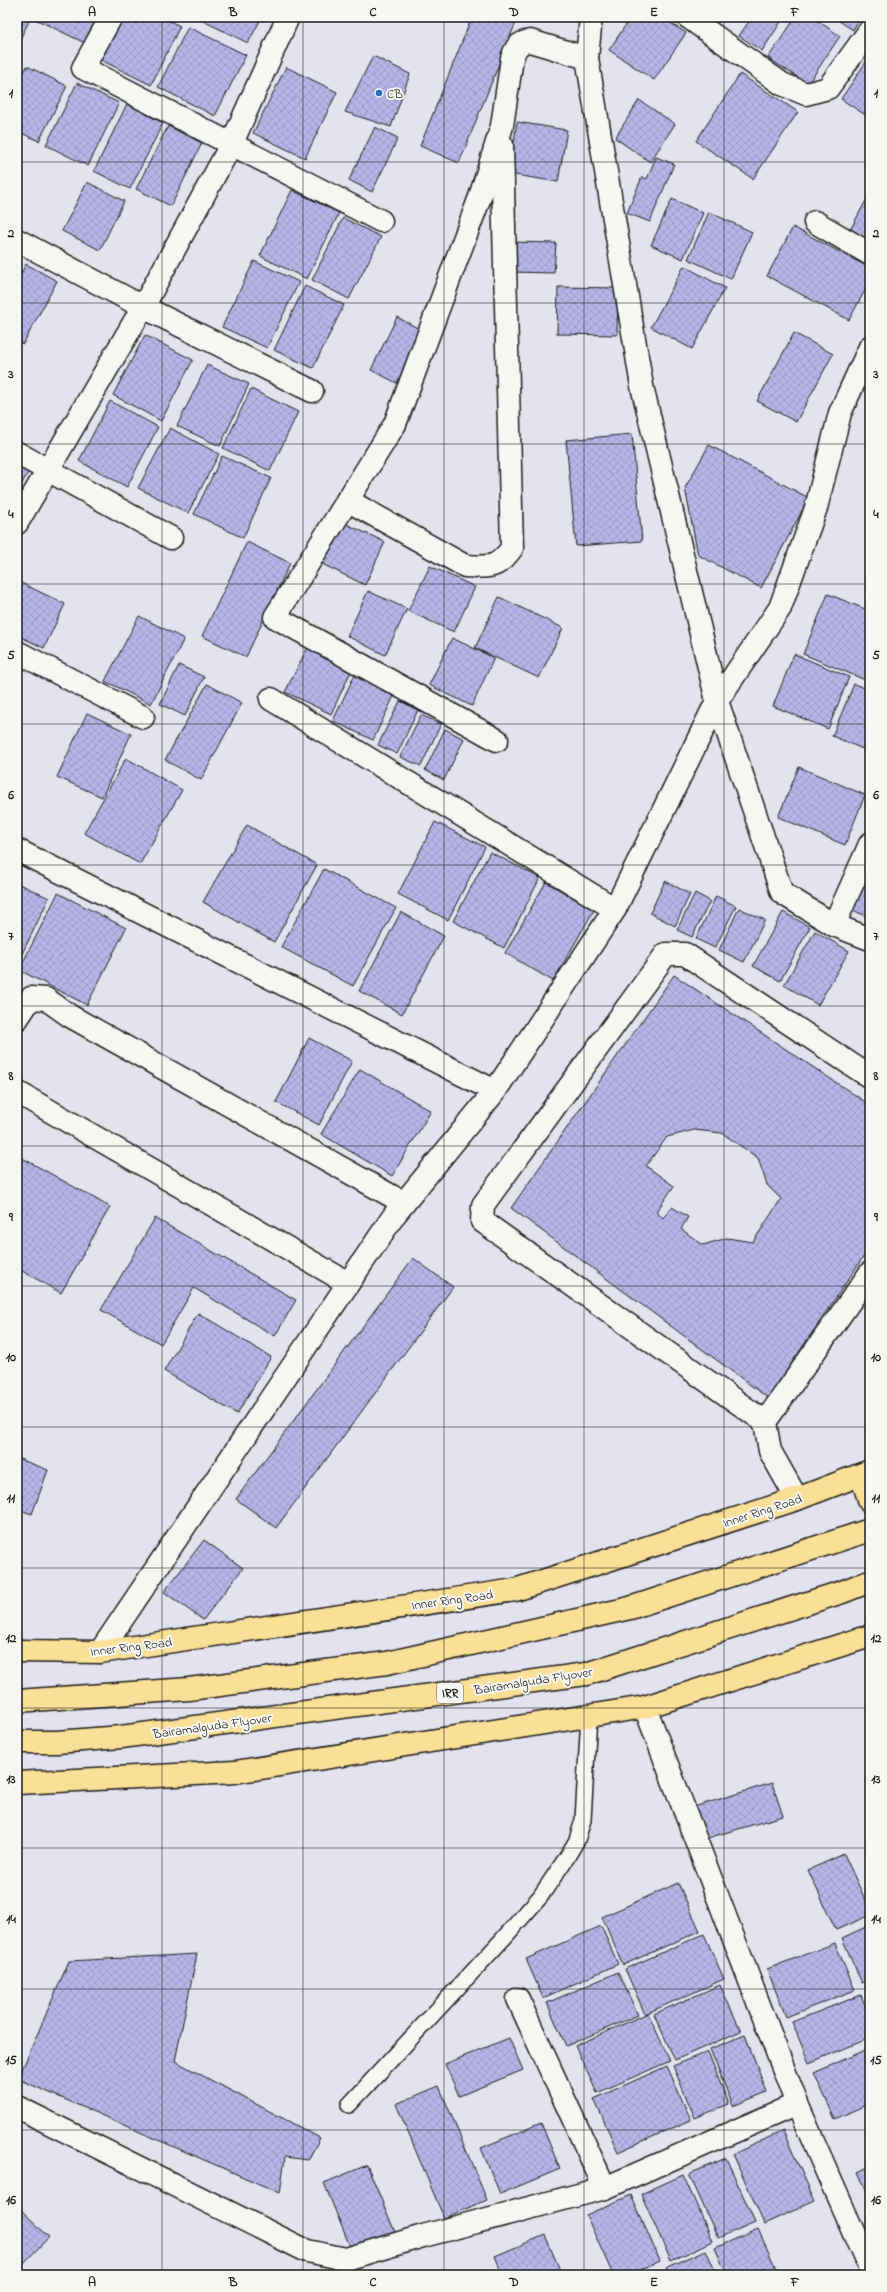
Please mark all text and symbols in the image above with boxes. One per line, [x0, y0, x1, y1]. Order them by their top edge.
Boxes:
text: A [88, 3, 96, 22]
text: B [228, 3, 238, 22]
text: C [369, 3, 377, 22]
text: D [508, 3, 519, 22]
text: E [650, 3, 658, 22]
text: F [790, 3, 800, 22]
text: 1 [9, 84, 14, 103]
text: 1 [874, 84, 879, 103]
place label: CB [387, 85, 403, 104]
marker: CB [374, 88, 384, 98]
text: 2 [7, 224, 15, 243]
text: 2 [872, 224, 880, 243]
text: 3 [7, 365, 14, 384]
text: 3 [872, 365, 879, 384]
text: 4 [7, 505, 14, 524]
text: 4 [872, 505, 879, 524]
text: 5 [7, 646, 15, 665]
text: 5 [872, 646, 880, 665]
text: 6 [7, 786, 14, 805]
text: 6 [872, 786, 879, 805]
text: 7 [8, 927, 14, 946]
text: 7 [873, 927, 879, 946]
text: 8 [8, 1067, 14, 1086]
text: 8 [873, 1067, 879, 1086]
text: 9 [8, 1208, 14, 1227]
text: 9 [873, 1208, 879, 1227]
text: 10 [6, 1348, 16, 1367]
text: 10 [871, 1348, 881, 1367]
text: 11 [7, 1489, 16, 1508]
street label: Inner Ring Road [720, 1489, 805, 1534]
text: 11 [872, 1489, 881, 1508]
street label: Inner Ring Road [410, 1585, 495, 1617]
text: 12 [6, 1629, 17, 1648]
text: 12 [871, 1629, 882, 1648]
street label: Inner Ring Road [89, 1633, 174, 1663]
street label: Bairamalguda Flyover [472, 1663, 595, 1701]
road number: IRR [437, 1683, 463, 1703]
street label: Bairamalguda Flyover [151, 1709, 274, 1745]
text: 13 [6, 1770, 16, 1789]
text: 13 [871, 1770, 881, 1789]
text: 14 [6, 1910, 16, 1929]
text: 14 [871, 1910, 881, 1929]
text: 15 [5, 2051, 17, 2070]
text: 15 [870, 2051, 882, 2070]
text: 16 [6, 2191, 16, 2210]
text: 16 [871, 2191, 881, 2210]
text: A [88, 2273, 96, 2292]
text: B [228, 2273, 238, 2292]
text: C [369, 2273, 377, 2292]
text: D [508, 2273, 519, 2292]
text: E [650, 2273, 658, 2292]
text: F [790, 2273, 800, 2292]

